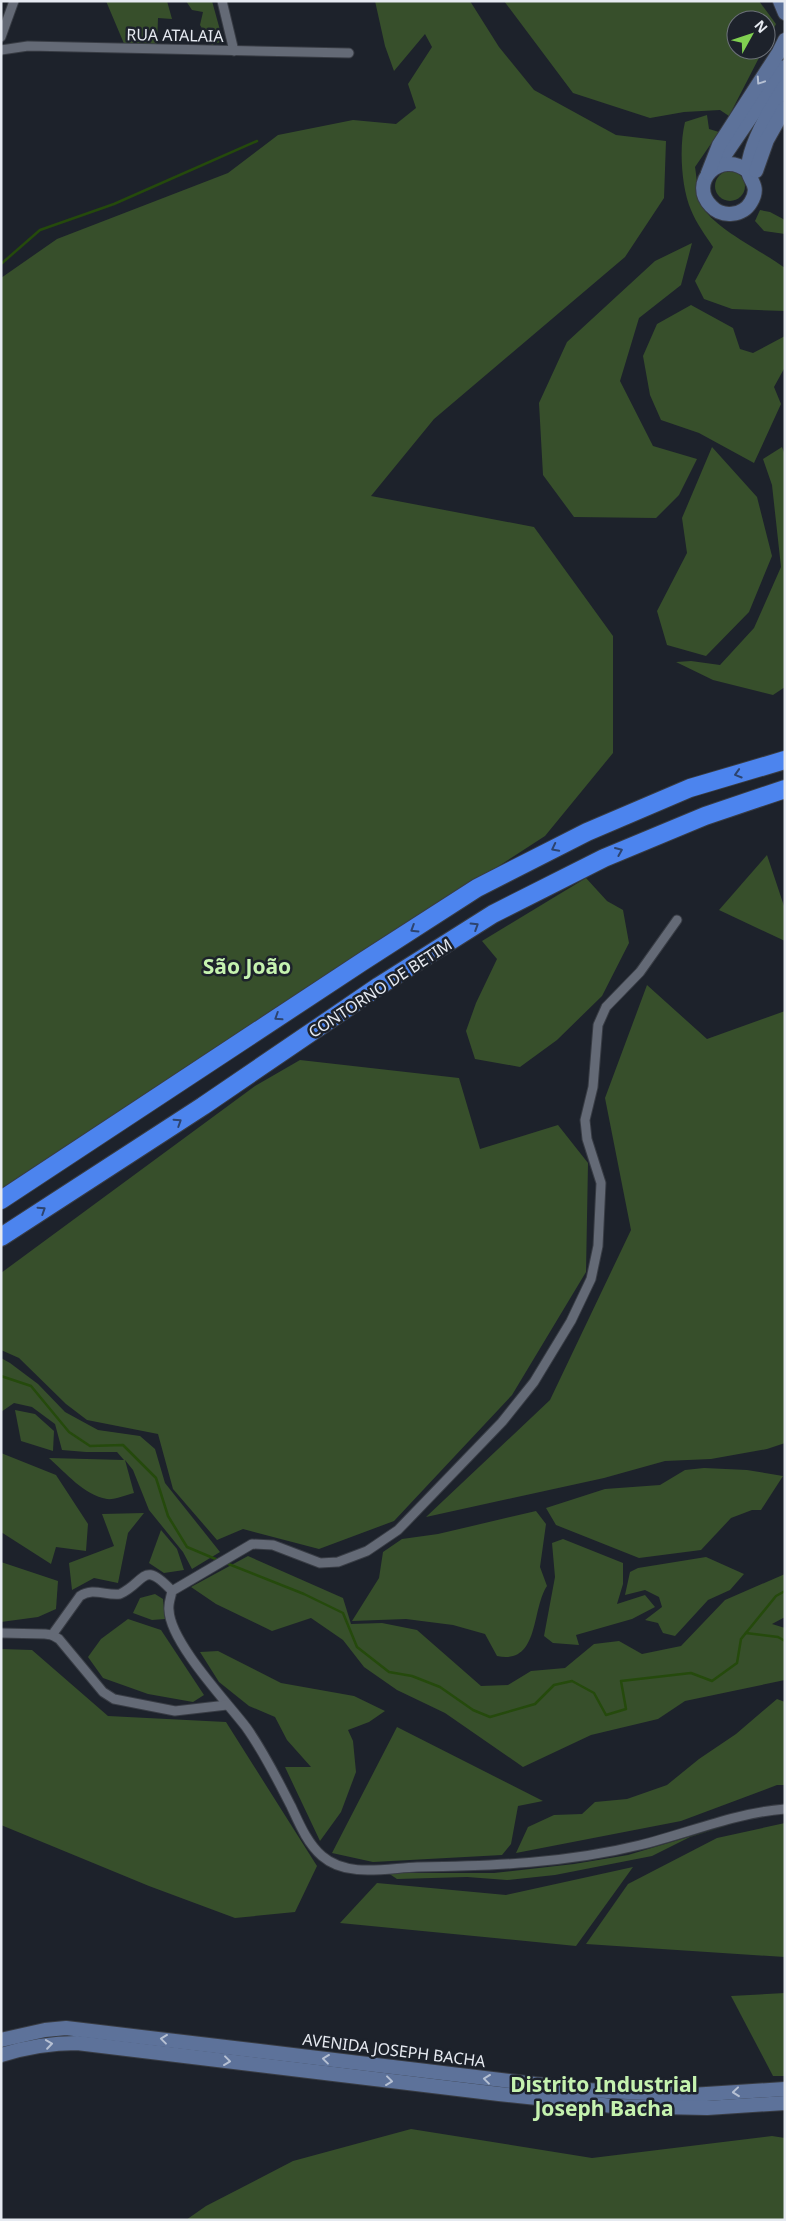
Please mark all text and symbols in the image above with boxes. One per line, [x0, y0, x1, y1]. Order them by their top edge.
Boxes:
north arrow [726, 10, 776, 60]
text: N [750, 16, 772, 37]
street label: RUA ATALAIA [126, 23, 225, 47]
one-way arrow [757, 76, 766, 85]
one-way arrow [734, 769, 743, 779]
one-way arrow [552, 842, 561, 852]
one-way arrow [614, 847, 623, 858]
one-way arrow [411, 922, 420, 932]
one-way arrow [469, 923, 478, 932]
street label: CONTORNO DE BETIM [304, 933, 456, 1043]
district label: São João [203, 952, 291, 980]
one-way arrow [274, 1011, 284, 1020]
one-way arrow [173, 1119, 182, 1128]
one-way arrow [36, 1207, 46, 1216]
street label: AVENIDA JOSEPH BACHA [301, 2028, 487, 2072]
one-way arrow [160, 2034, 168, 2045]
one-way arrow [45, 2039, 53, 2050]
one-way arrow [321, 2054, 329, 2065]
one-way arrow [224, 2055, 232, 2066]
district label: Distrito Industrial Joseph Bacha [510, 2070, 698, 2122]
one-way arrow [483, 2074, 491, 2085]
one-way arrow [385, 2075, 393, 2086]
one-way arrow [732, 2087, 740, 2098]

